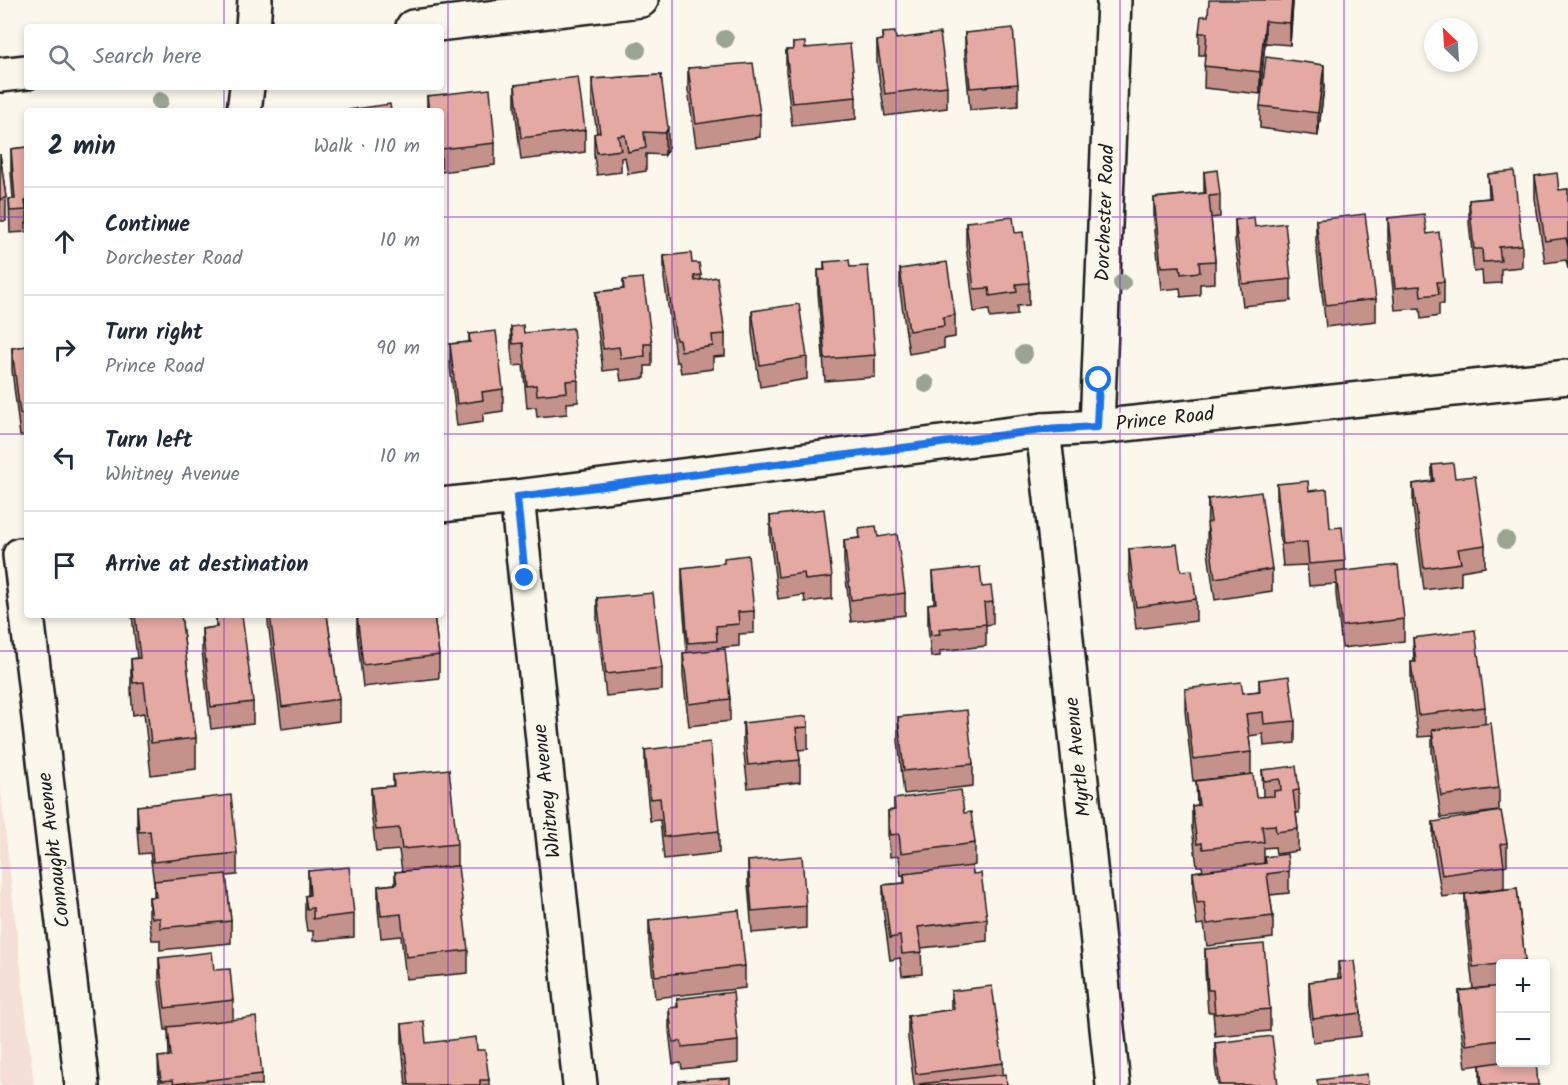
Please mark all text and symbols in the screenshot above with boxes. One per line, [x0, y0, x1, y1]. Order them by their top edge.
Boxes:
north arrow [1424, 18, 1478, 72]
search box [24, 24, 444, 90]
text: Search here [93, 40, 201, 75]
icon: search [45, 41, 78, 74]
text: 2 min [48, 126, 116, 168]
text: Walk · 110 m [313, 131, 420, 163]
street label: Dorchester Road [1088, 143, 1124, 282]
text: Continue [105, 208, 190, 243]
icon: ahead [48, 225, 81, 258]
text: 10 m [380, 225, 420, 257]
text: Dorchester Road [105, 243, 242, 275]
text: Turn right [105, 316, 203, 351]
icon: right [48, 333, 81, 366]
text: 90 m [376, 333, 420, 365]
text: Prince Road [105, 351, 204, 383]
route start [1085, 366, 1111, 392]
street label: Prince Road [1114, 399, 1217, 441]
text: Turn left [105, 424, 192, 459]
icon: left [48, 441, 81, 474]
text: 10 m [380, 441, 420, 473]
text: Whitney Avenue [105, 459, 240, 491]
text: Arrive at destination [105, 548, 308, 583]
icon: arrive [48, 549, 81, 582]
route end [511, 564, 537, 590]
street label: Myrtle Avenue [1057, 695, 1101, 819]
street label: Whitney Avenue [525, 722, 571, 860]
street label: Connaught Avenue [30, 771, 80, 929]
map controls [1496, 959, 1550, 1067]
button: + [1496, 959, 1550, 1013]
button: − [1496, 1013, 1550, 1067]

